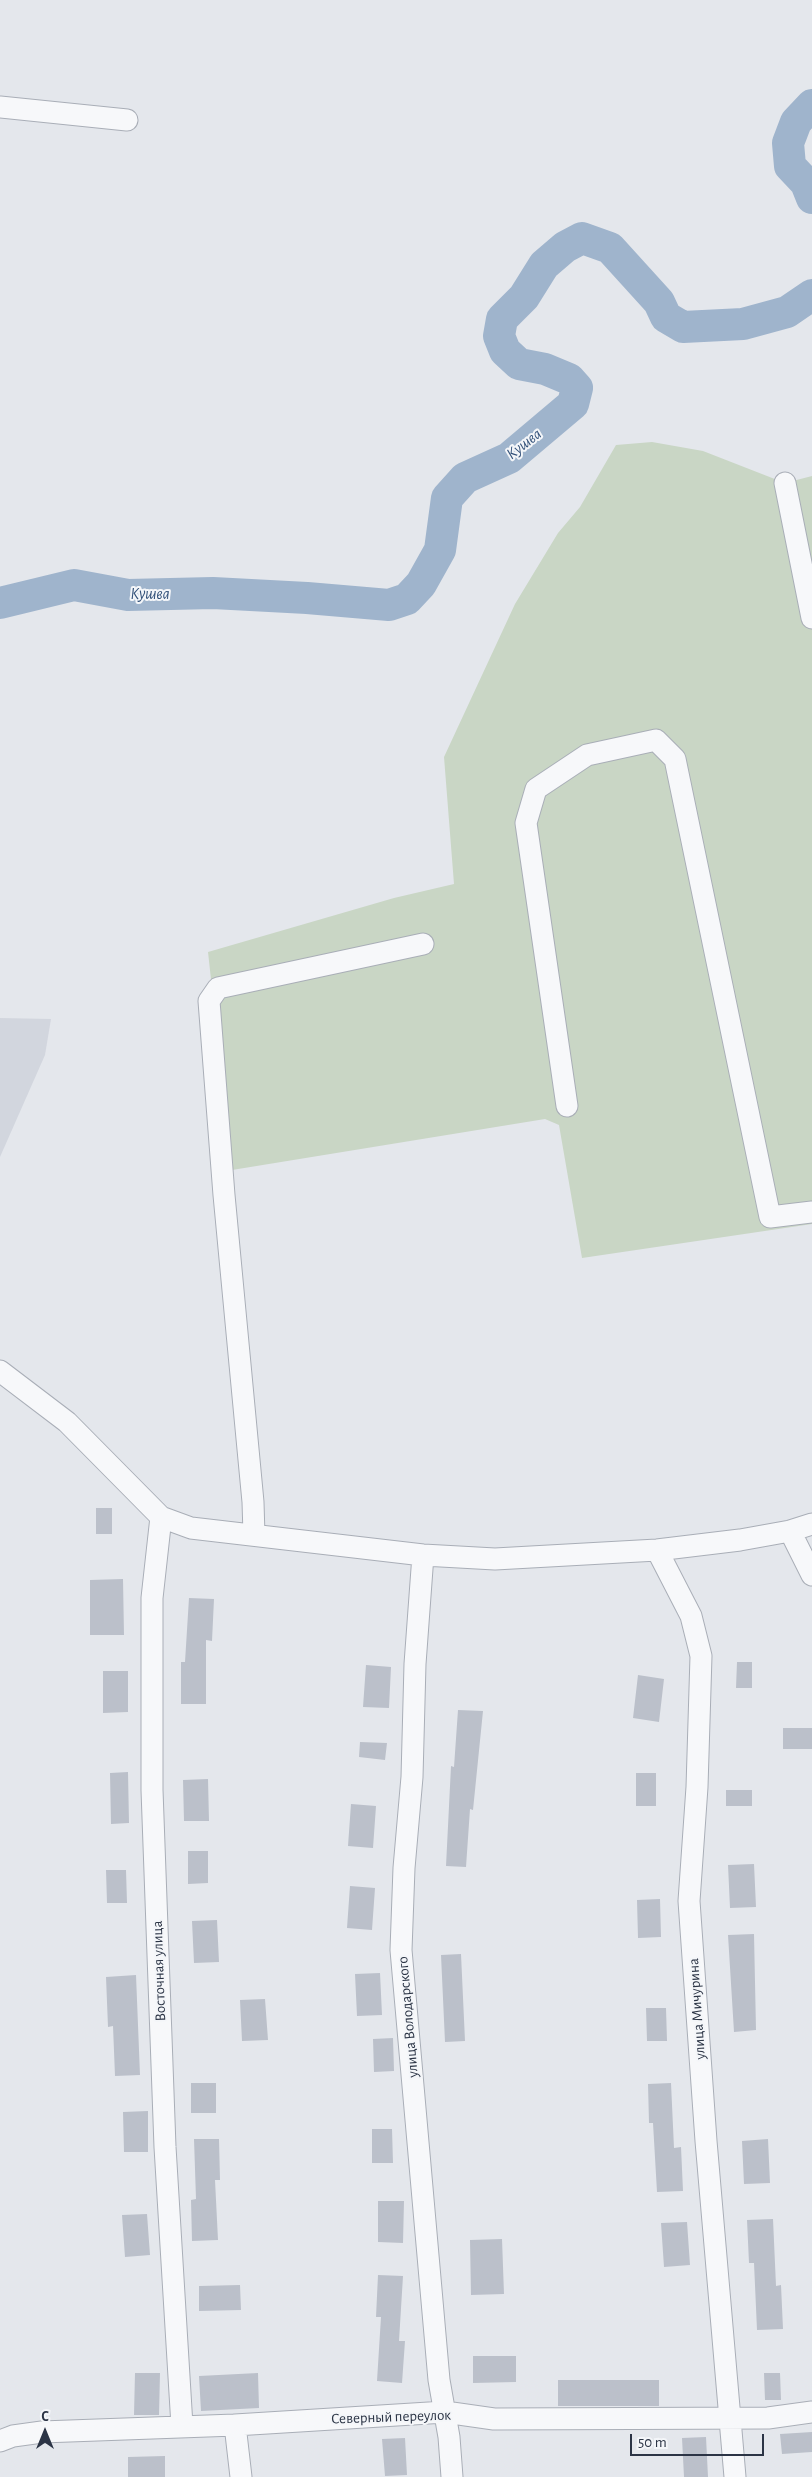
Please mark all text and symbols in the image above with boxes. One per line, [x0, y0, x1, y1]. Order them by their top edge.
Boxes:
water label: Кушва [503, 424, 545, 464]
water label: Кушва [131, 584, 169, 604]
street label: Восточная улица [148, 1920, 170, 2022]
street label: улица Володарского [394, 1956, 422, 2078]
street label: улица Мичурина [684, 1958, 710, 2060]
street label: Северный переулок [331, 2406, 451, 2428]
north arrow [20, 2407, 70, 2457]
text: С [41, 2410, 49, 2424]
scale bar [632, 2424, 766, 2456]
text: 50 m [638, 2435, 667, 2450]

